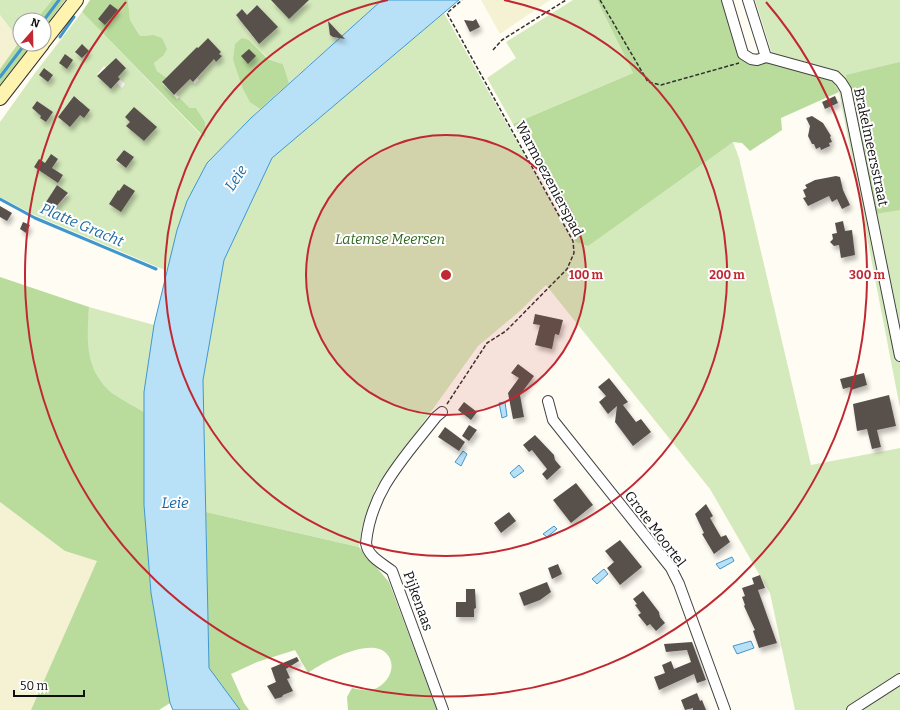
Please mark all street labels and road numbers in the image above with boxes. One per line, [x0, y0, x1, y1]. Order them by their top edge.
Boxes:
street label: Brakelmeersstraat [850, 86, 892, 208]
street label: Warmoezenierspad [511, 119, 587, 239]
street label: Grote Moortel [621, 488, 689, 570]
street label: Pijkenaas [399, 569, 437, 633]

